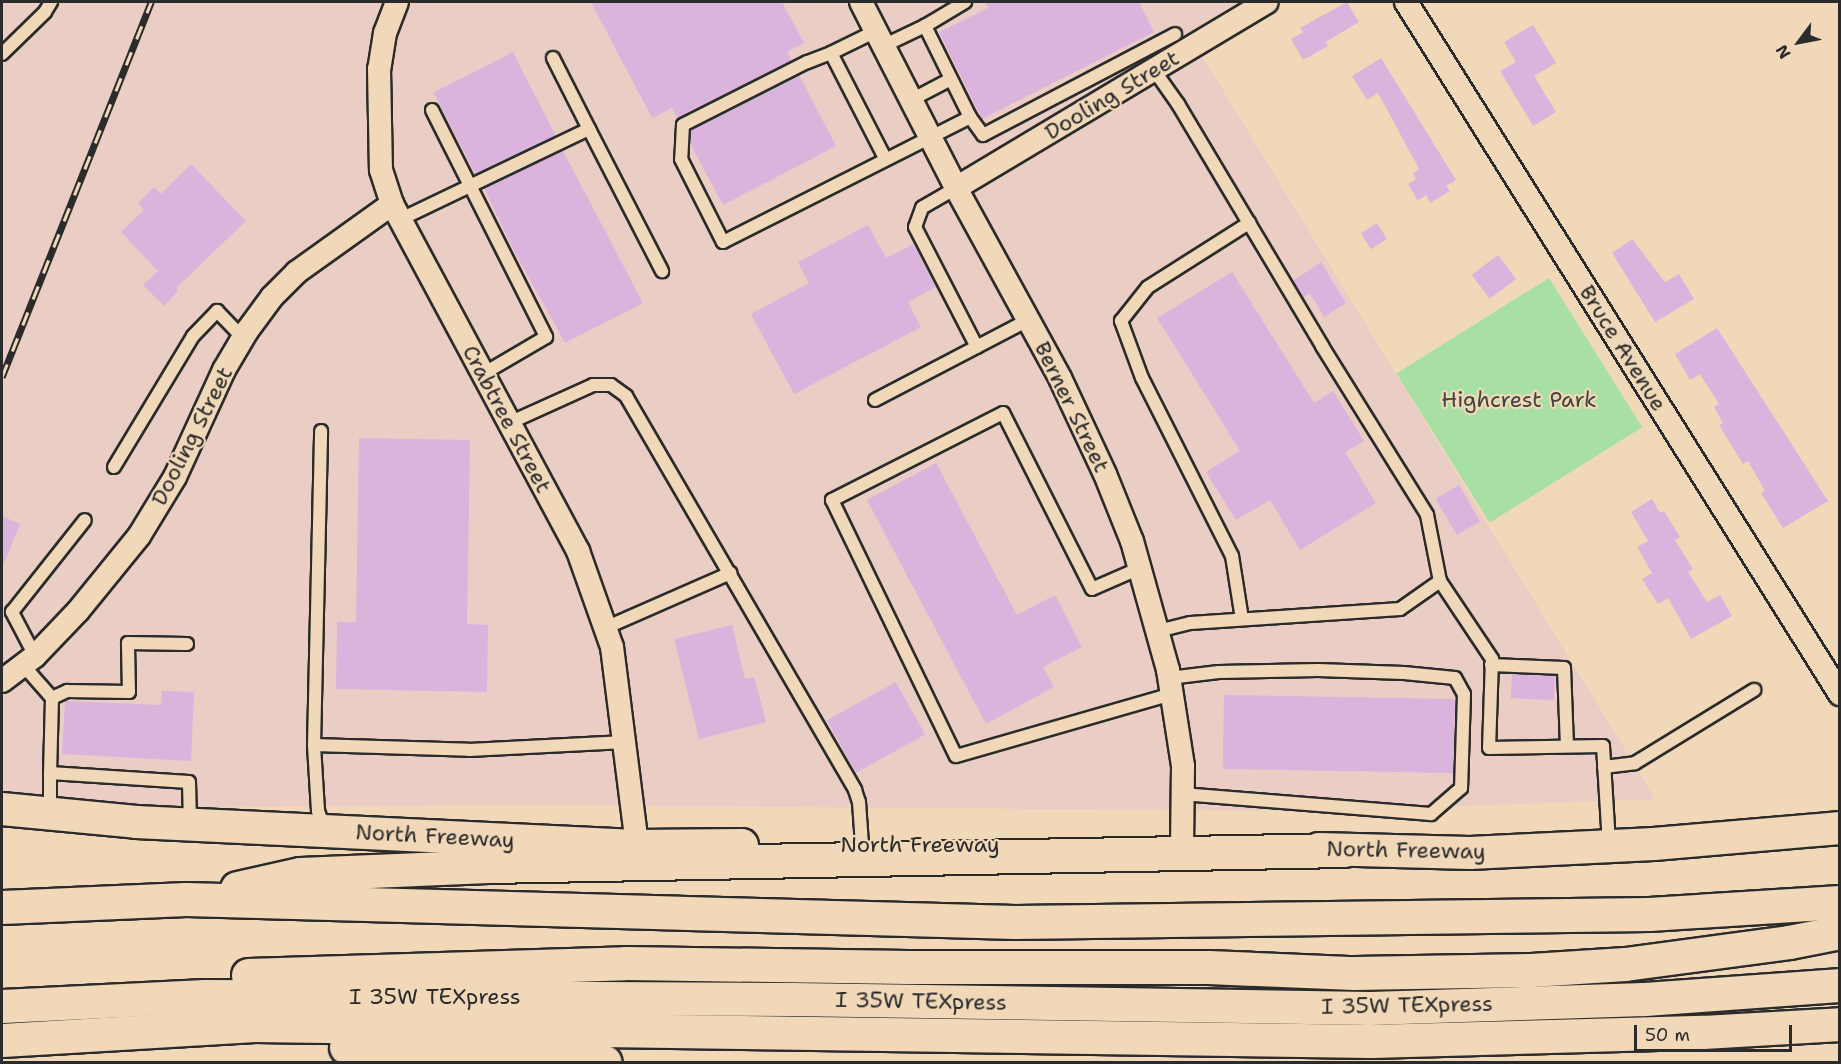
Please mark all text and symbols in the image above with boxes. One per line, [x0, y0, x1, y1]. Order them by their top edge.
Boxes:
north arrow [1769, 12, 1829, 72]
text: N [1771, 41, 1796, 63]
street label: Dooling Street [1040, 44, 1184, 146]
street label: Bruce Avenue [1574, 280, 1672, 416]
street label: Berner Street [1029, 337, 1115, 477]
street label: Crabtree Street [457, 341, 557, 497]
street label: Dooling Street [146, 362, 238, 510]
park label: Highcrest Park [1441, 387, 1597, 413]
street label: North Freeway [355, 819, 515, 853]
street label: North Freeway [840, 832, 1000, 858]
street label: North Freeway [1326, 835, 1486, 865]
street label: I 35W TEXpress [349, 984, 521, 1010]
street label: I 35W TEXpress [835, 986, 1007, 1016]
street label: I 35W TEXpress [1321, 990, 1493, 1020]
scale bar [1637, 1013, 1794, 1051]
text: 50 m [1645, 1023, 1690, 1047]

